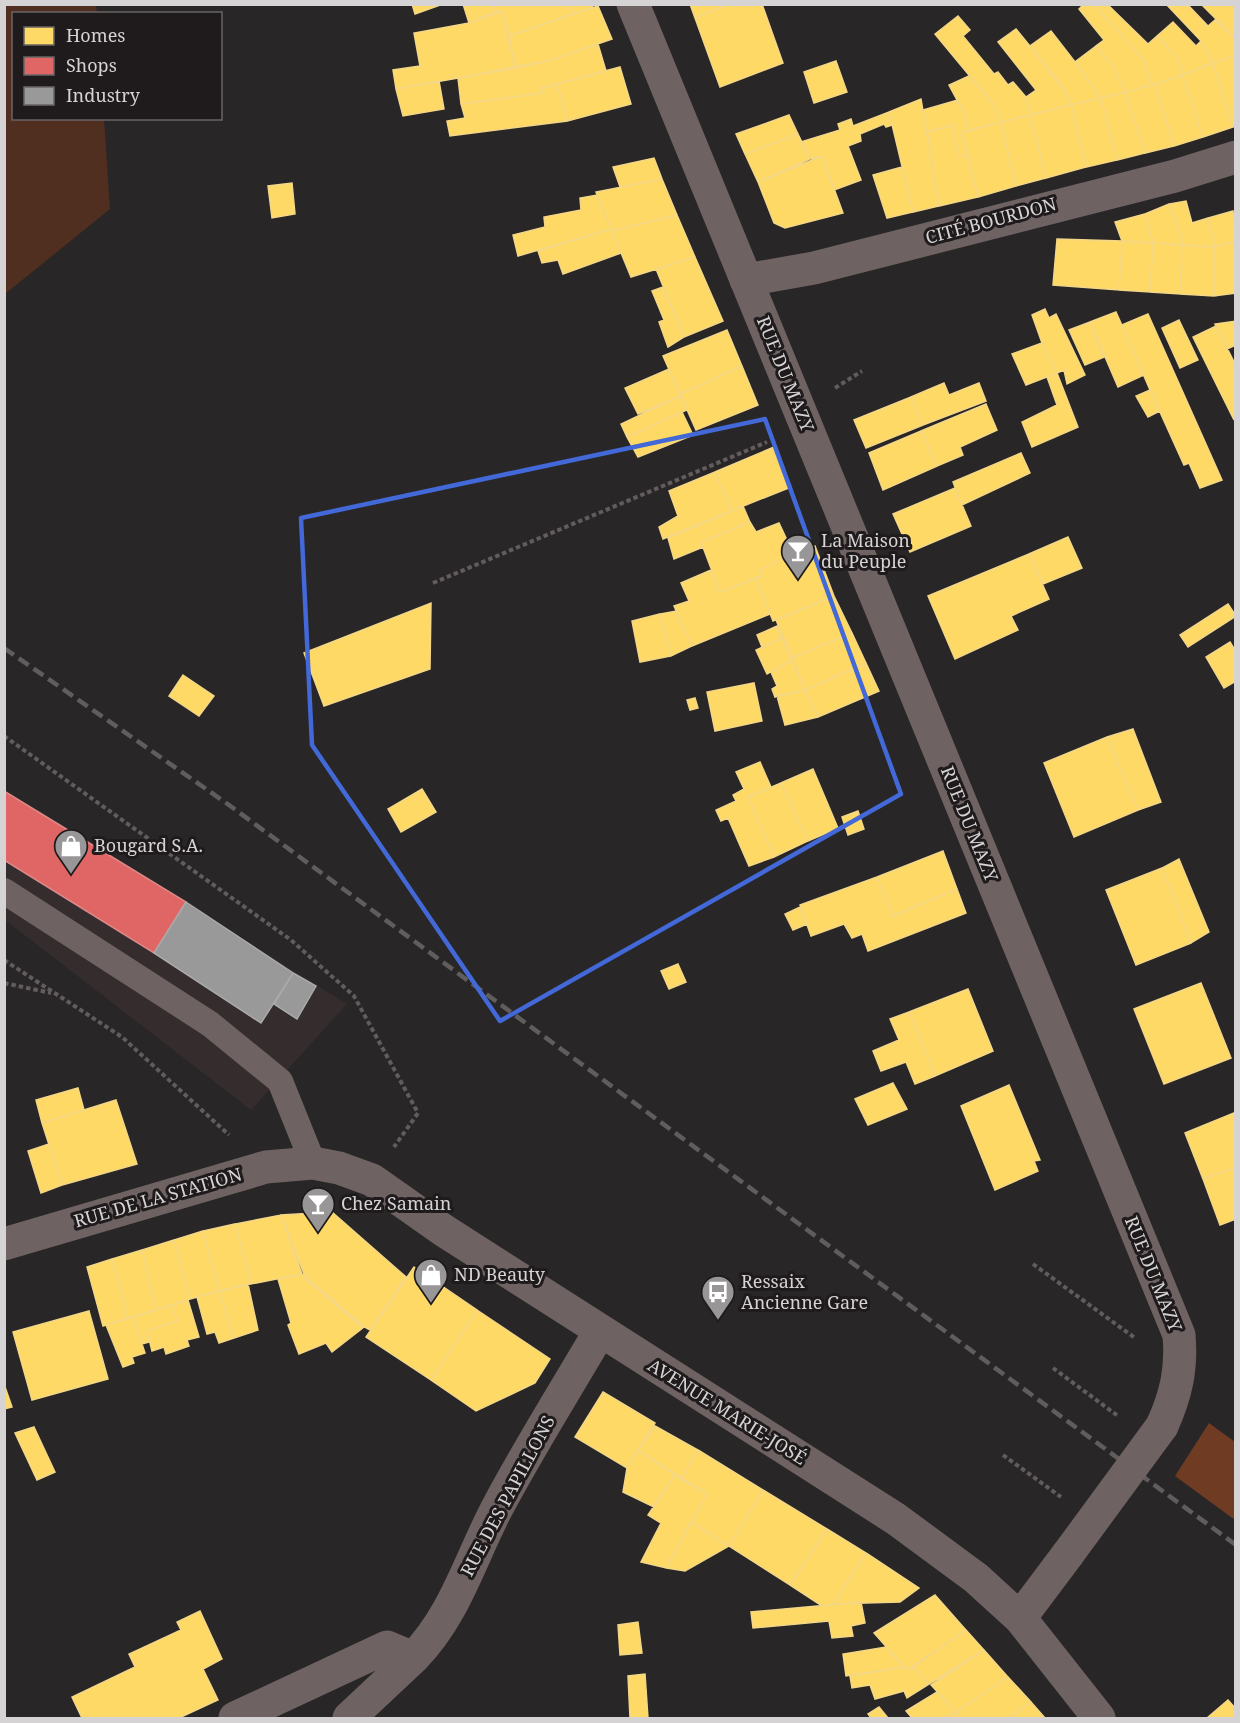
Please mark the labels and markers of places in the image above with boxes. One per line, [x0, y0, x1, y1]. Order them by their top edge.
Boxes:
place label: La Maison du Peuple [821, 528, 910, 573]
bar icon: La Maison du Peuple [780, 533, 816, 580]
shop icon: Bougard S.A. [53, 828, 89, 875]
place label: Bougard S.A. [94, 833, 203, 857]
bar icon: Chez Samain [300, 1186, 336, 1233]
place label: Chez Samain [341, 1191, 452, 1215]
shop icon: ND Beauty [413, 1257, 449, 1304]
place label: ND Beauty [454, 1262, 546, 1286]
place label: Ressaix Ancienne Gare [741, 1269, 868, 1314]
bus stop icon: Ressaix Ancienne Gare [700, 1274, 736, 1321]

